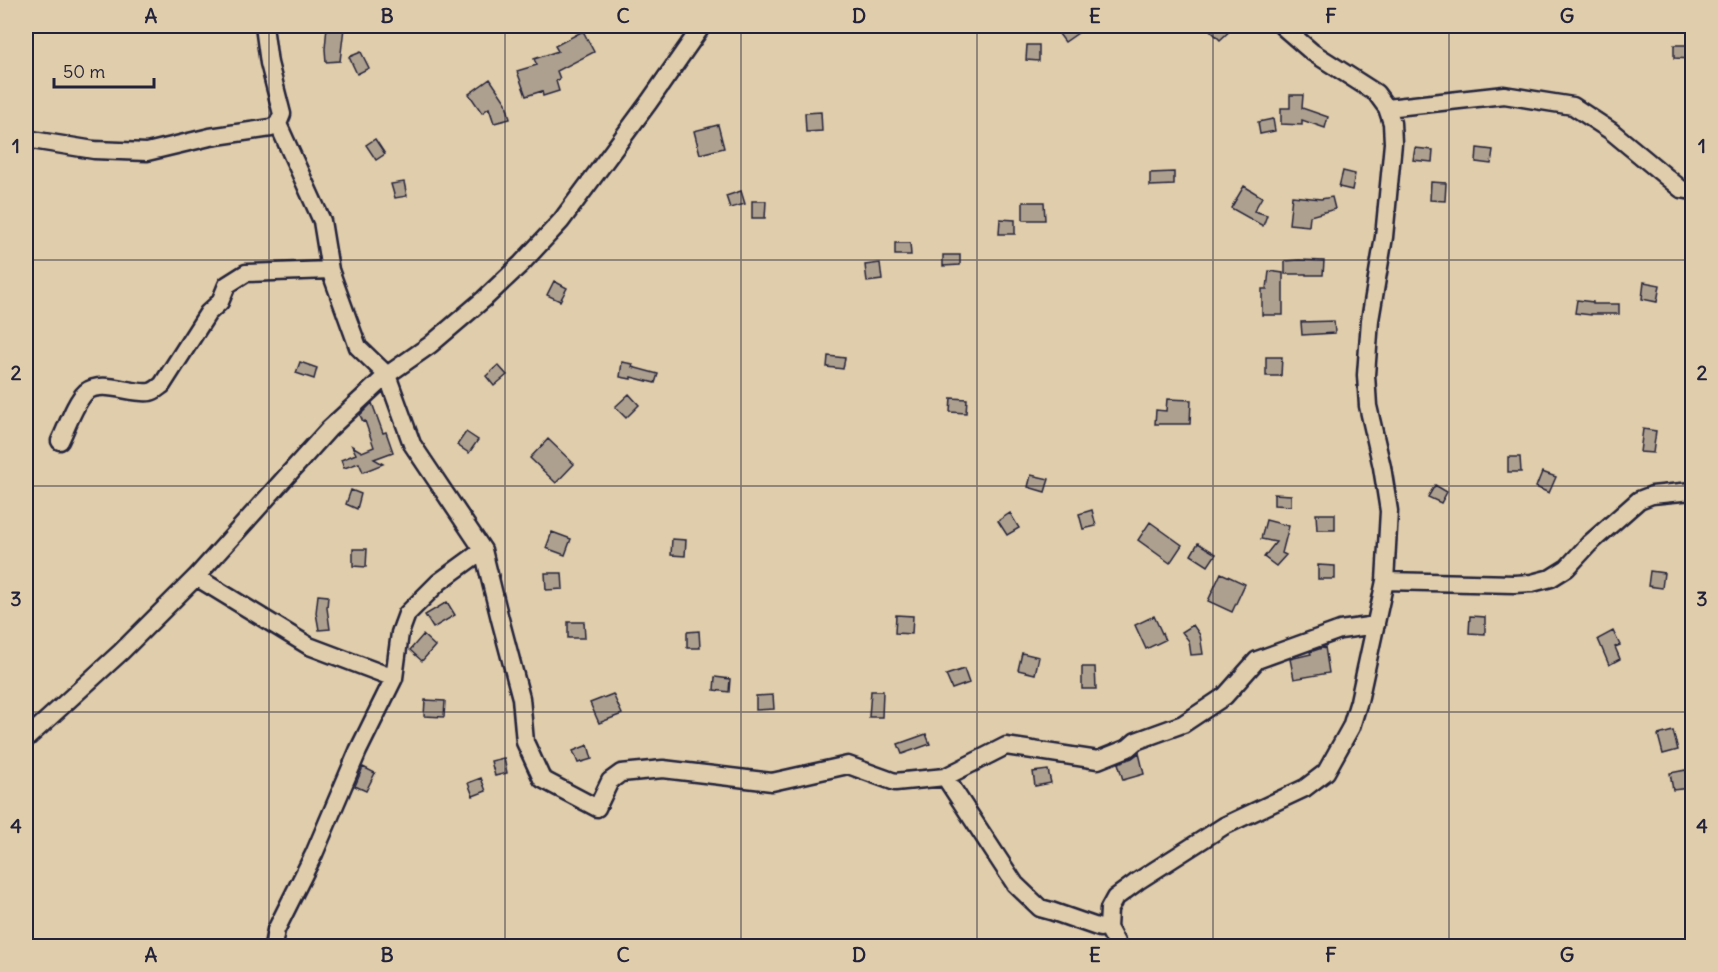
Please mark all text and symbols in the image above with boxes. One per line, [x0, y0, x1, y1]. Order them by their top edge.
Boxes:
text: A [145, 3, 158, 28]
text: B [380, 3, 394, 28]
text: C [616, 3, 630, 28]
text: D [852, 3, 866, 28]
text: E [1089, 3, 1101, 28]
text: F [1325, 3, 1337, 28]
text: G [1560, 3, 1574, 28]
scale bar [54, 51, 154, 89]
text: 50 m [63, 60, 105, 83]
text: 1 [12, 133, 20, 158]
text: 1 [1698, 133, 1706, 158]
text: 2 [11, 360, 22, 385]
text: 2 [1697, 360, 1708, 385]
text: 3 [10, 586, 22, 611]
text: 3 [1696, 586, 1708, 611]
text: 4 [10, 813, 22, 838]
text: 4 [1696, 813, 1708, 838]
text: A [145, 942, 158, 967]
text: B [380, 942, 394, 967]
text: C [616, 942, 630, 967]
text: D [852, 942, 866, 967]
text: E [1089, 942, 1101, 967]
text: F [1325, 942, 1337, 967]
text: G [1560, 942, 1574, 967]

